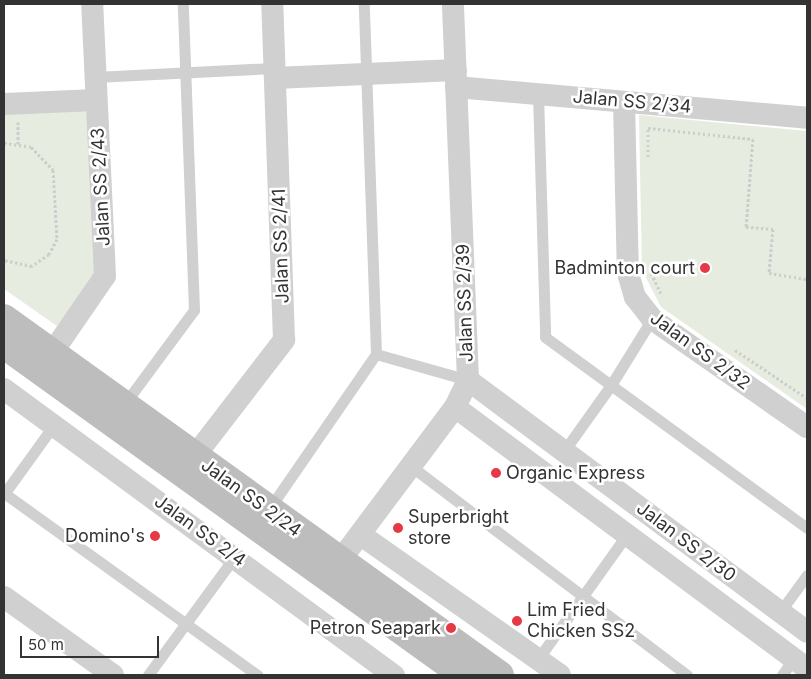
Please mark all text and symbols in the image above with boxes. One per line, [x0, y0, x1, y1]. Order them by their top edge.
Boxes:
street label: Jalan SS 2/34 [572, 86, 692, 118]
street label: Jalan SS 2/43 [87, 127, 115, 247]
street label: Jalan SS 2/41 [268, 188, 294, 304]
street label: Jalan SS 2/39 [452, 243, 478, 363]
place label: Badminton court [554, 257, 695, 279]
marker: Badminton court [699, 262, 711, 274]
street label: Jalan SS 2/32 [646, 308, 754, 394]
street label: Jalan SS 2/24 [197, 454, 305, 542]
place label: Organic Express [506, 462, 645, 484]
marker: Organic Express [490, 467, 502, 479]
street label: Jalan SS 2/4 [150, 491, 250, 571]
street label: Jalan SS 2/30 [632, 498, 740, 586]
place label: Superbright store [408, 507, 509, 550]
marker: Superbright store [392, 522, 404, 534]
place label: Domino's [65, 525, 145, 547]
marker: Domino's [149, 530, 161, 542]
place label: Lim Fried Chicken SS2 [527, 600, 635, 642]
marker: Lim Fried Chicken SS2 [511, 615, 523, 627]
place label: Petron Seapark [310, 617, 441, 639]
marker: Petron Seapark [445, 622, 457, 634]
scale bar [22, 626, 161, 658]
text: 50 m [28, 635, 64, 654]

